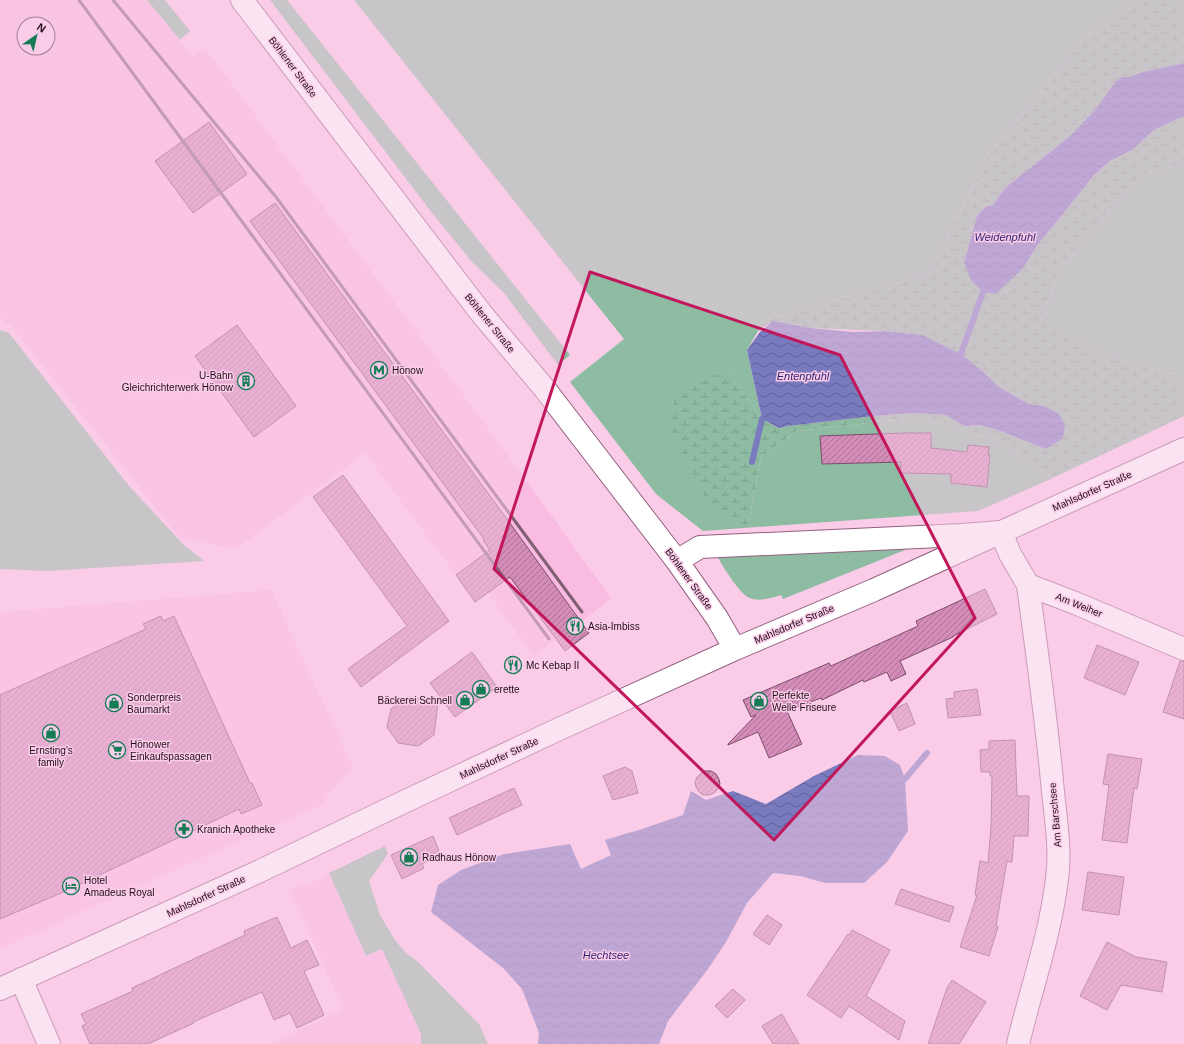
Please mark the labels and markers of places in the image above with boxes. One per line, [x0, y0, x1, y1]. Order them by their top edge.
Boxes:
metro station icon: Hönow [369, 360, 389, 380]
place label: Hönow [392, 365, 424, 376]
place label: U-Bahn Gleichrichterwerk Hönow [122, 370, 234, 393]
building icon: U-Bahn Gleichrichterwerk Hönow [236, 371, 256, 391]
restaurant icon: Asia-Imbiss [565, 616, 585, 636]
place label: Asia-Imbiss [588, 621, 640, 632]
restaurant icon: Mc Kebap II [503, 655, 523, 675]
place label: Mc Kebap II [526, 660, 579, 671]
shop icon: erette [471, 679, 491, 699]
place label: erette [494, 684, 520, 695]
shop icon: Bäckerei Schnell [455, 690, 475, 710]
place label: Perfekte Welle Friseure [772, 690, 837, 713]
shop icon: Perfekte Welle Friseure [749, 691, 769, 711]
place label: Sonderpreis Baumarkt [127, 692, 181, 715]
shop icon: Sonderpreis Baumarkt [104, 693, 124, 713]
place label: Bäckerei Schnell [378, 695, 452, 706]
shop icon: Ernsting's family [41, 723, 61, 743]
place label: Hönower Einkaufspassagen [130, 739, 212, 762]
supermarket icon: Hönower Einkaufspassagen [107, 740, 127, 760]
place label: Ernsting's family [29, 745, 73, 768]
pharmacy icon: Kranich Apotheke [174, 819, 194, 839]
place label: Kranich Apotheke [197, 824, 276, 835]
shop icon: Radhaus Hönow [399, 847, 419, 867]
place label: Radhaus Hönow [422, 852, 497, 863]
place label: Hotel Amadeus Royal [84, 875, 155, 898]
hotel icon: Hotel Amadeus Royal [61, 876, 81, 896]

